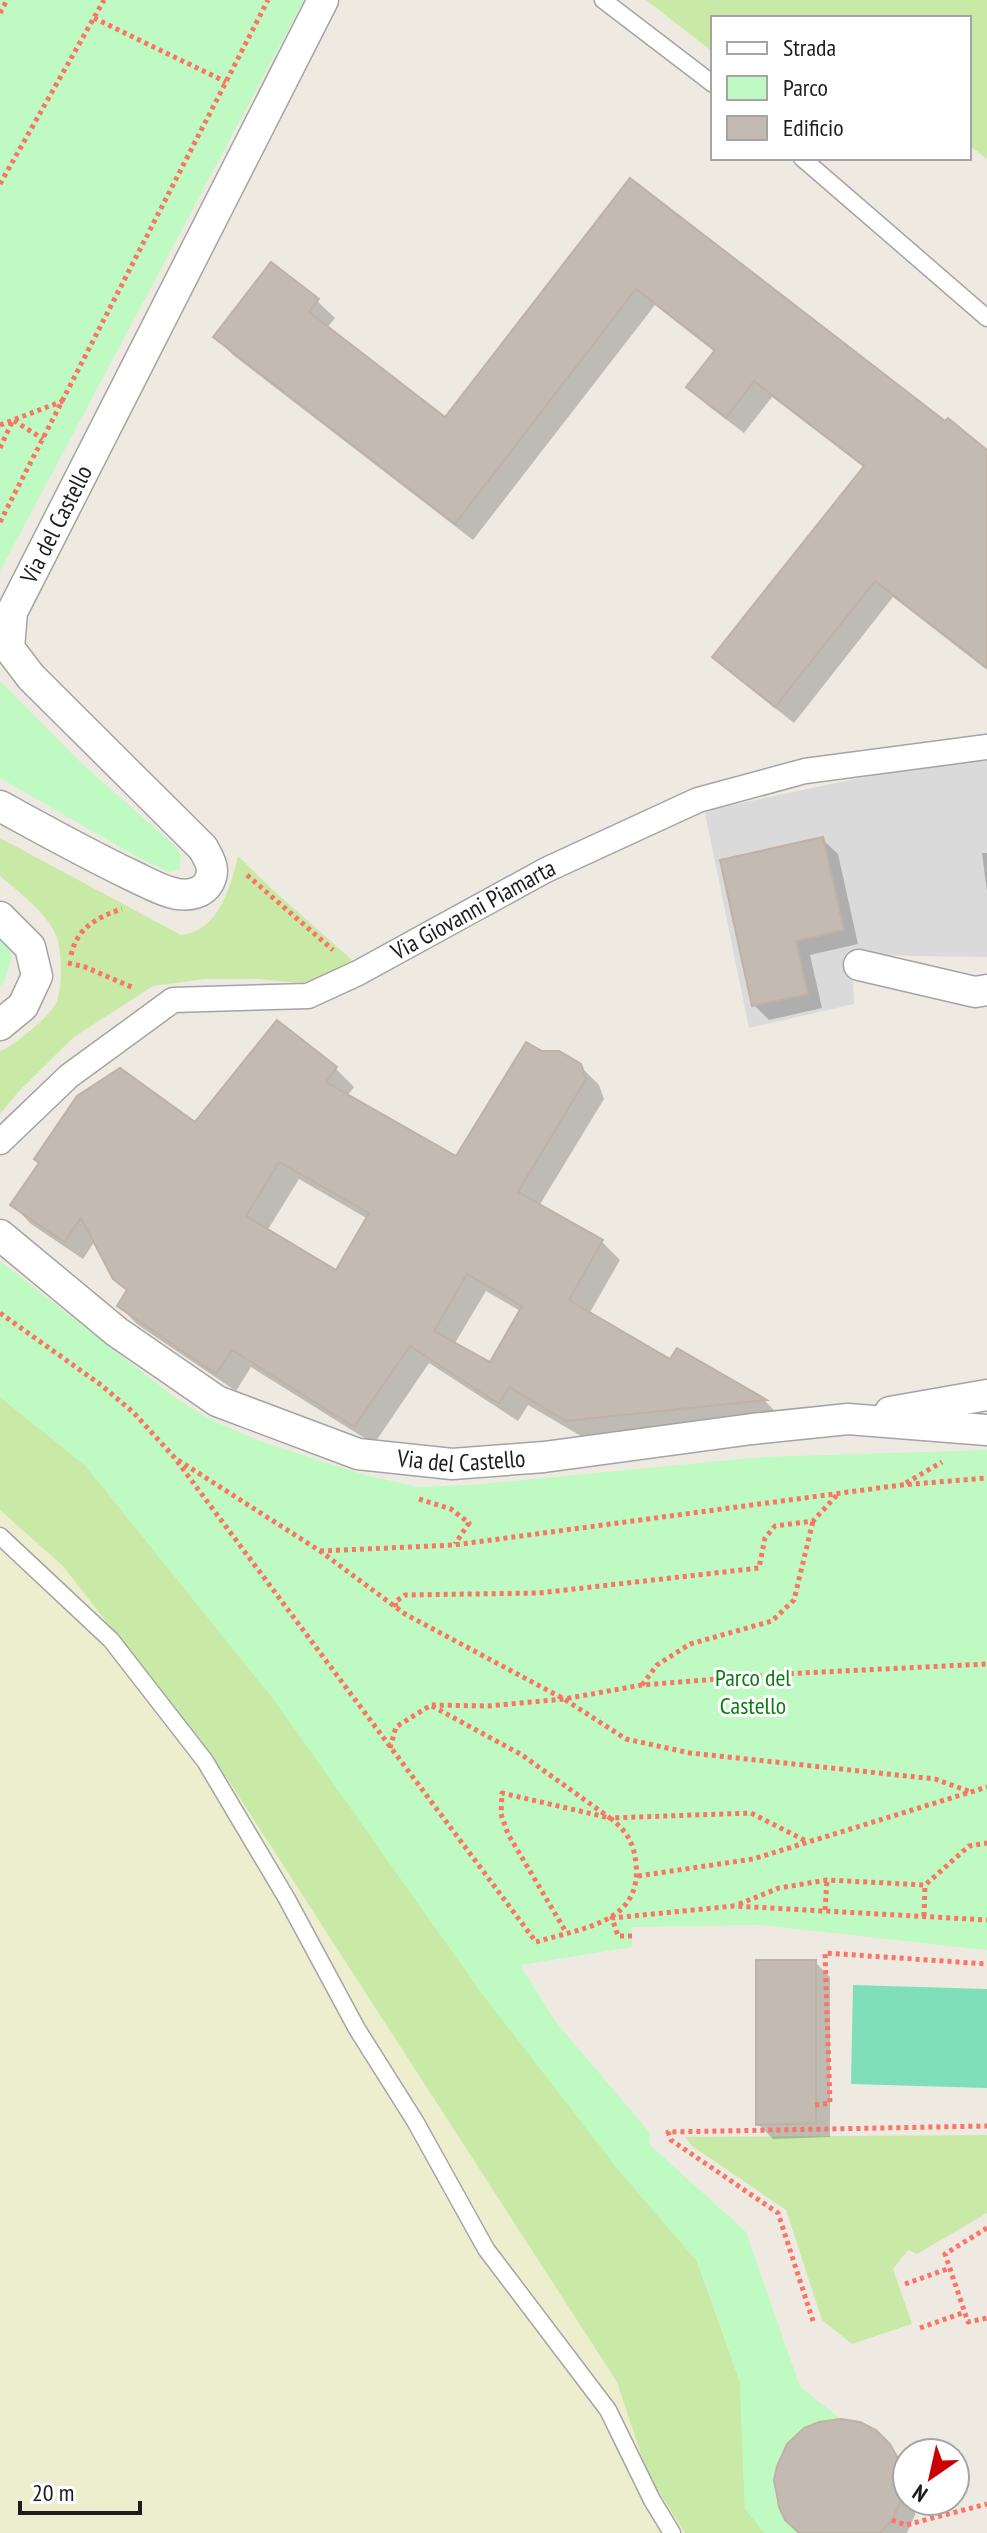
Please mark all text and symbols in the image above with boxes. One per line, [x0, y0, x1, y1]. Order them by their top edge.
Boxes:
legend [711, 16, 971, 160]
text: Strada [783, 32, 836, 63]
text: Parco [783, 72, 828, 103]
text: Edificio [783, 112, 844, 143]
street label: Via del Castello [13, 460, 99, 589]
street label: Via Giovanni Piamarta [385, 852, 560, 967]
street label: Via del Castello [395, 1442, 526, 1479]
park label: Parco del Castello [715, 1662, 791, 1721]
north arrow [891, 2437, 971, 2517]
scale bar [20, 2465, 140, 2515]
text: 20 m [32, 2477, 74, 2508]
text: N [907, 2479, 933, 2509]

